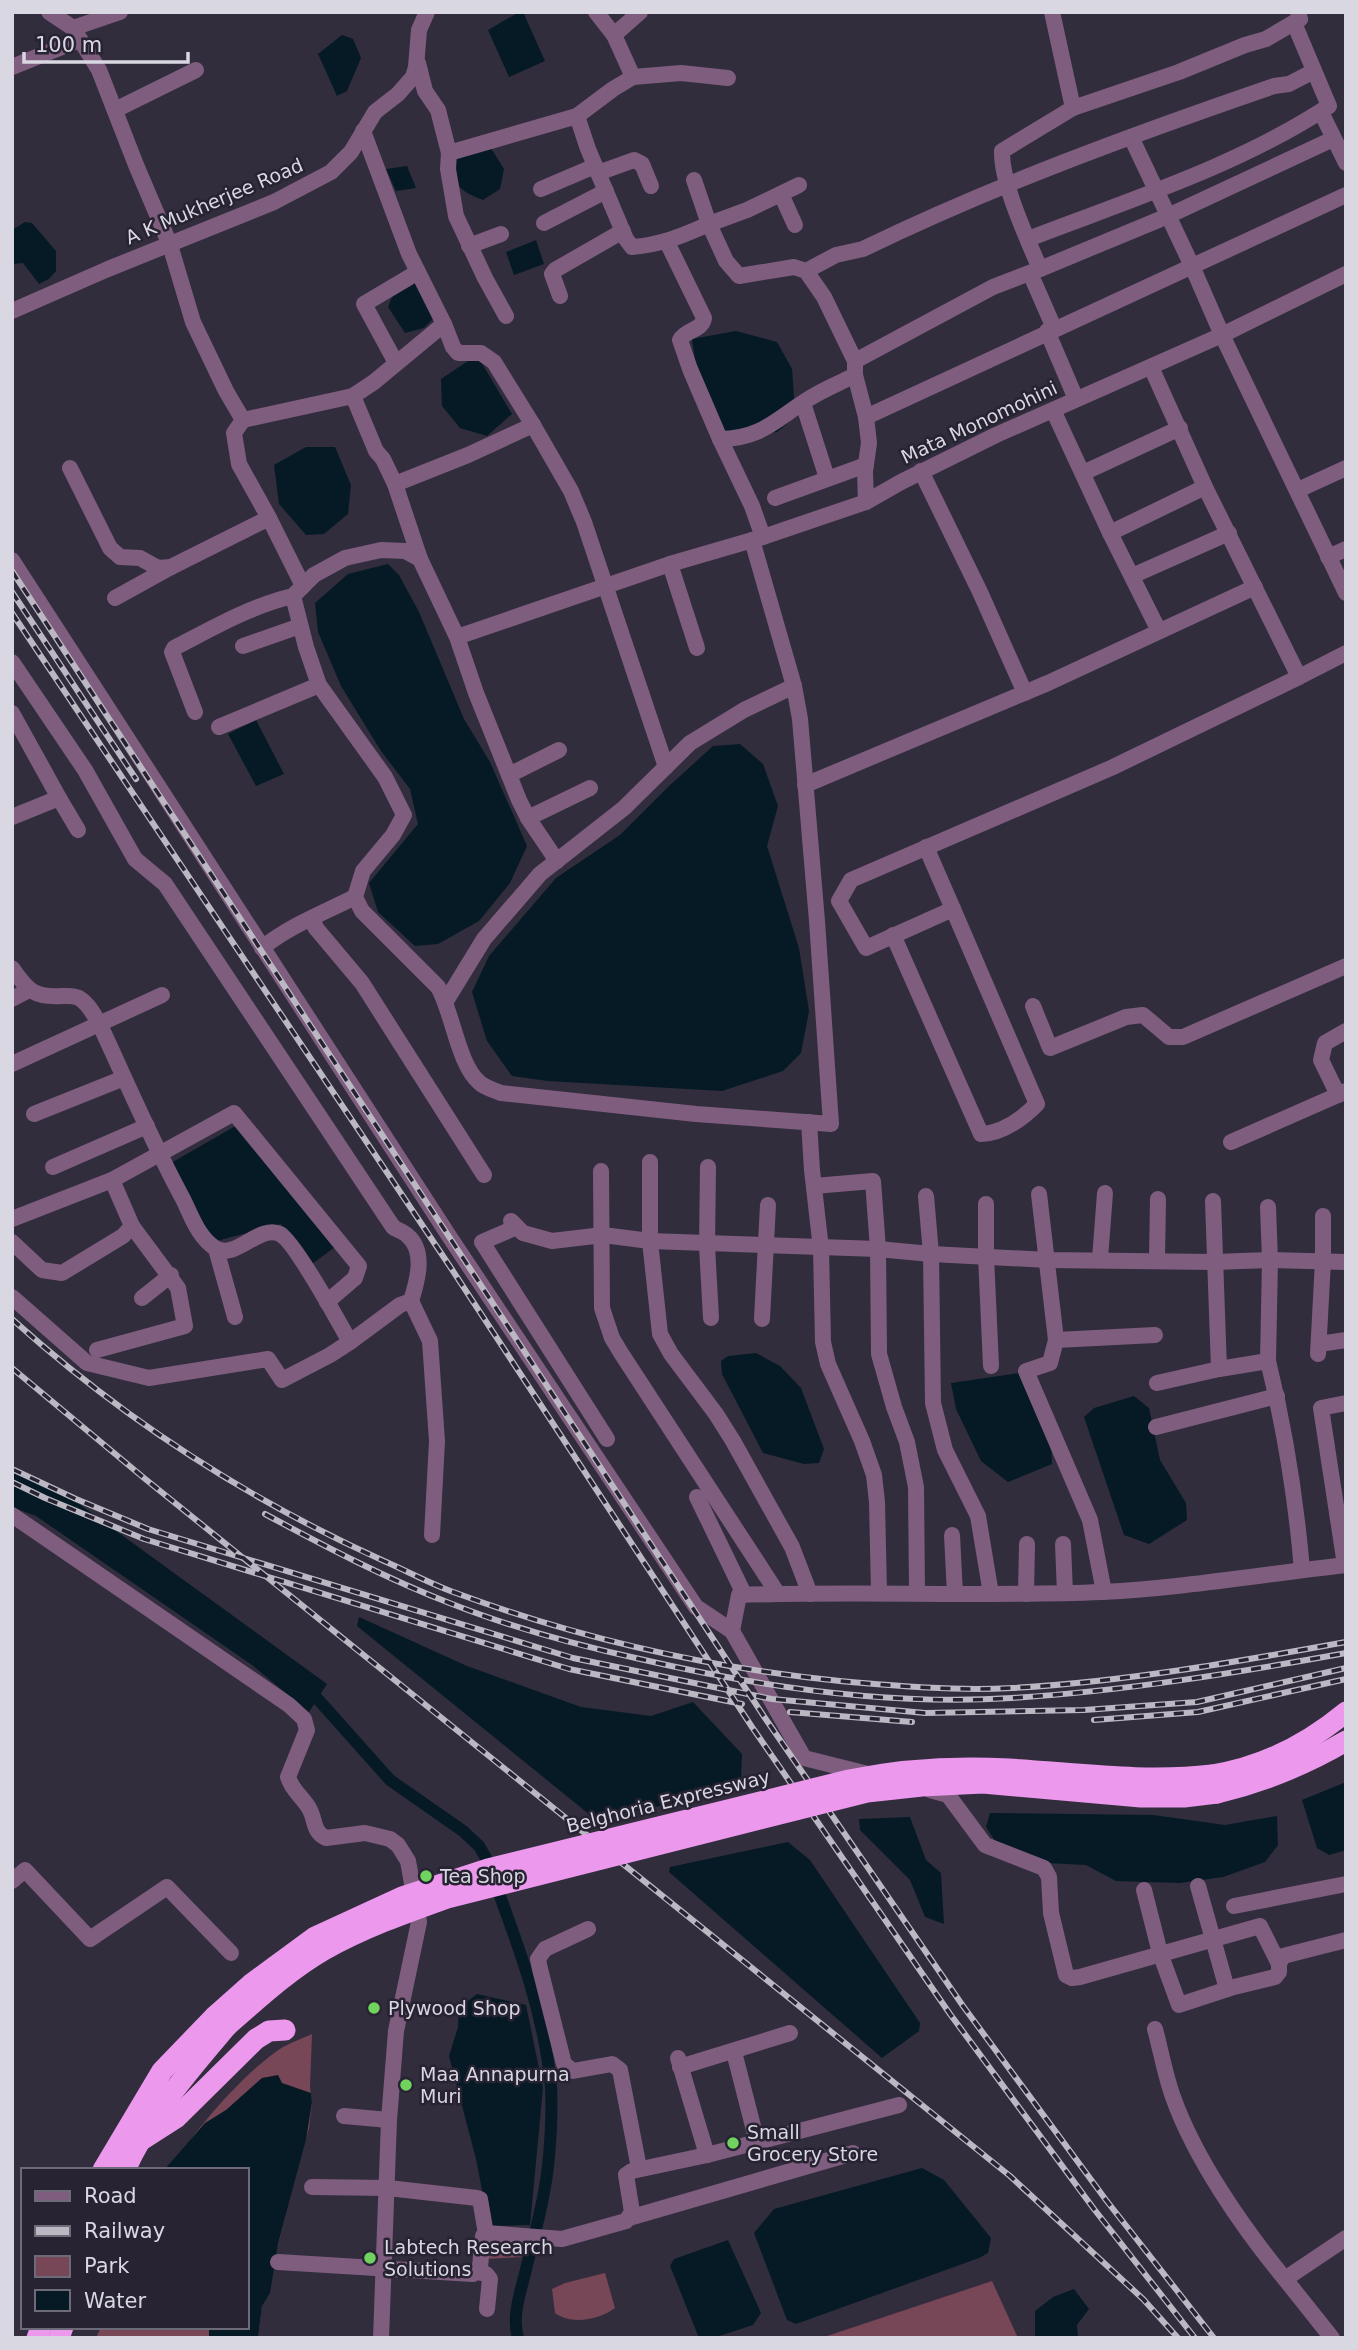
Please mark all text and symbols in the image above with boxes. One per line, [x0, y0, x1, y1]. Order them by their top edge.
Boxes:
scale bar [24, 21, 189, 65]
text: 100 m [35, 33, 102, 57]
street label: A K Mukherjee Road [122, 154, 306, 248]
street label: Mata Monomohini [897, 376, 1061, 468]
street label: Belghoria Expressway [564, 1765, 772, 1837]
place label: Tea Shop [439, 1865, 526, 1887]
marker: Tea Shop [418, 1868, 434, 1884]
place label: Plywood Shop [388, 1997, 521, 2019]
marker: Plywood Shop [366, 2000, 382, 2016]
place label: Maa Annapurna Muri [420, 2063, 570, 2107]
marker: Maa Annapurna Muri [398, 2077, 414, 2093]
place label: Small Grocery Store [747, 2121, 878, 2165]
marker: Small Grocery Store [725, 2135, 741, 2151]
legend [21, 2168, 248, 2329]
text: Road [84, 2184, 137, 2208]
text: Railway [84, 2219, 165, 2243]
place label: Labtech Research Solutions [384, 2236, 553, 2280]
marker: Labtech Research Solutions [362, 2250, 378, 2266]
text: Park [84, 2254, 130, 2278]
text: Water [84, 2289, 146, 2313]

